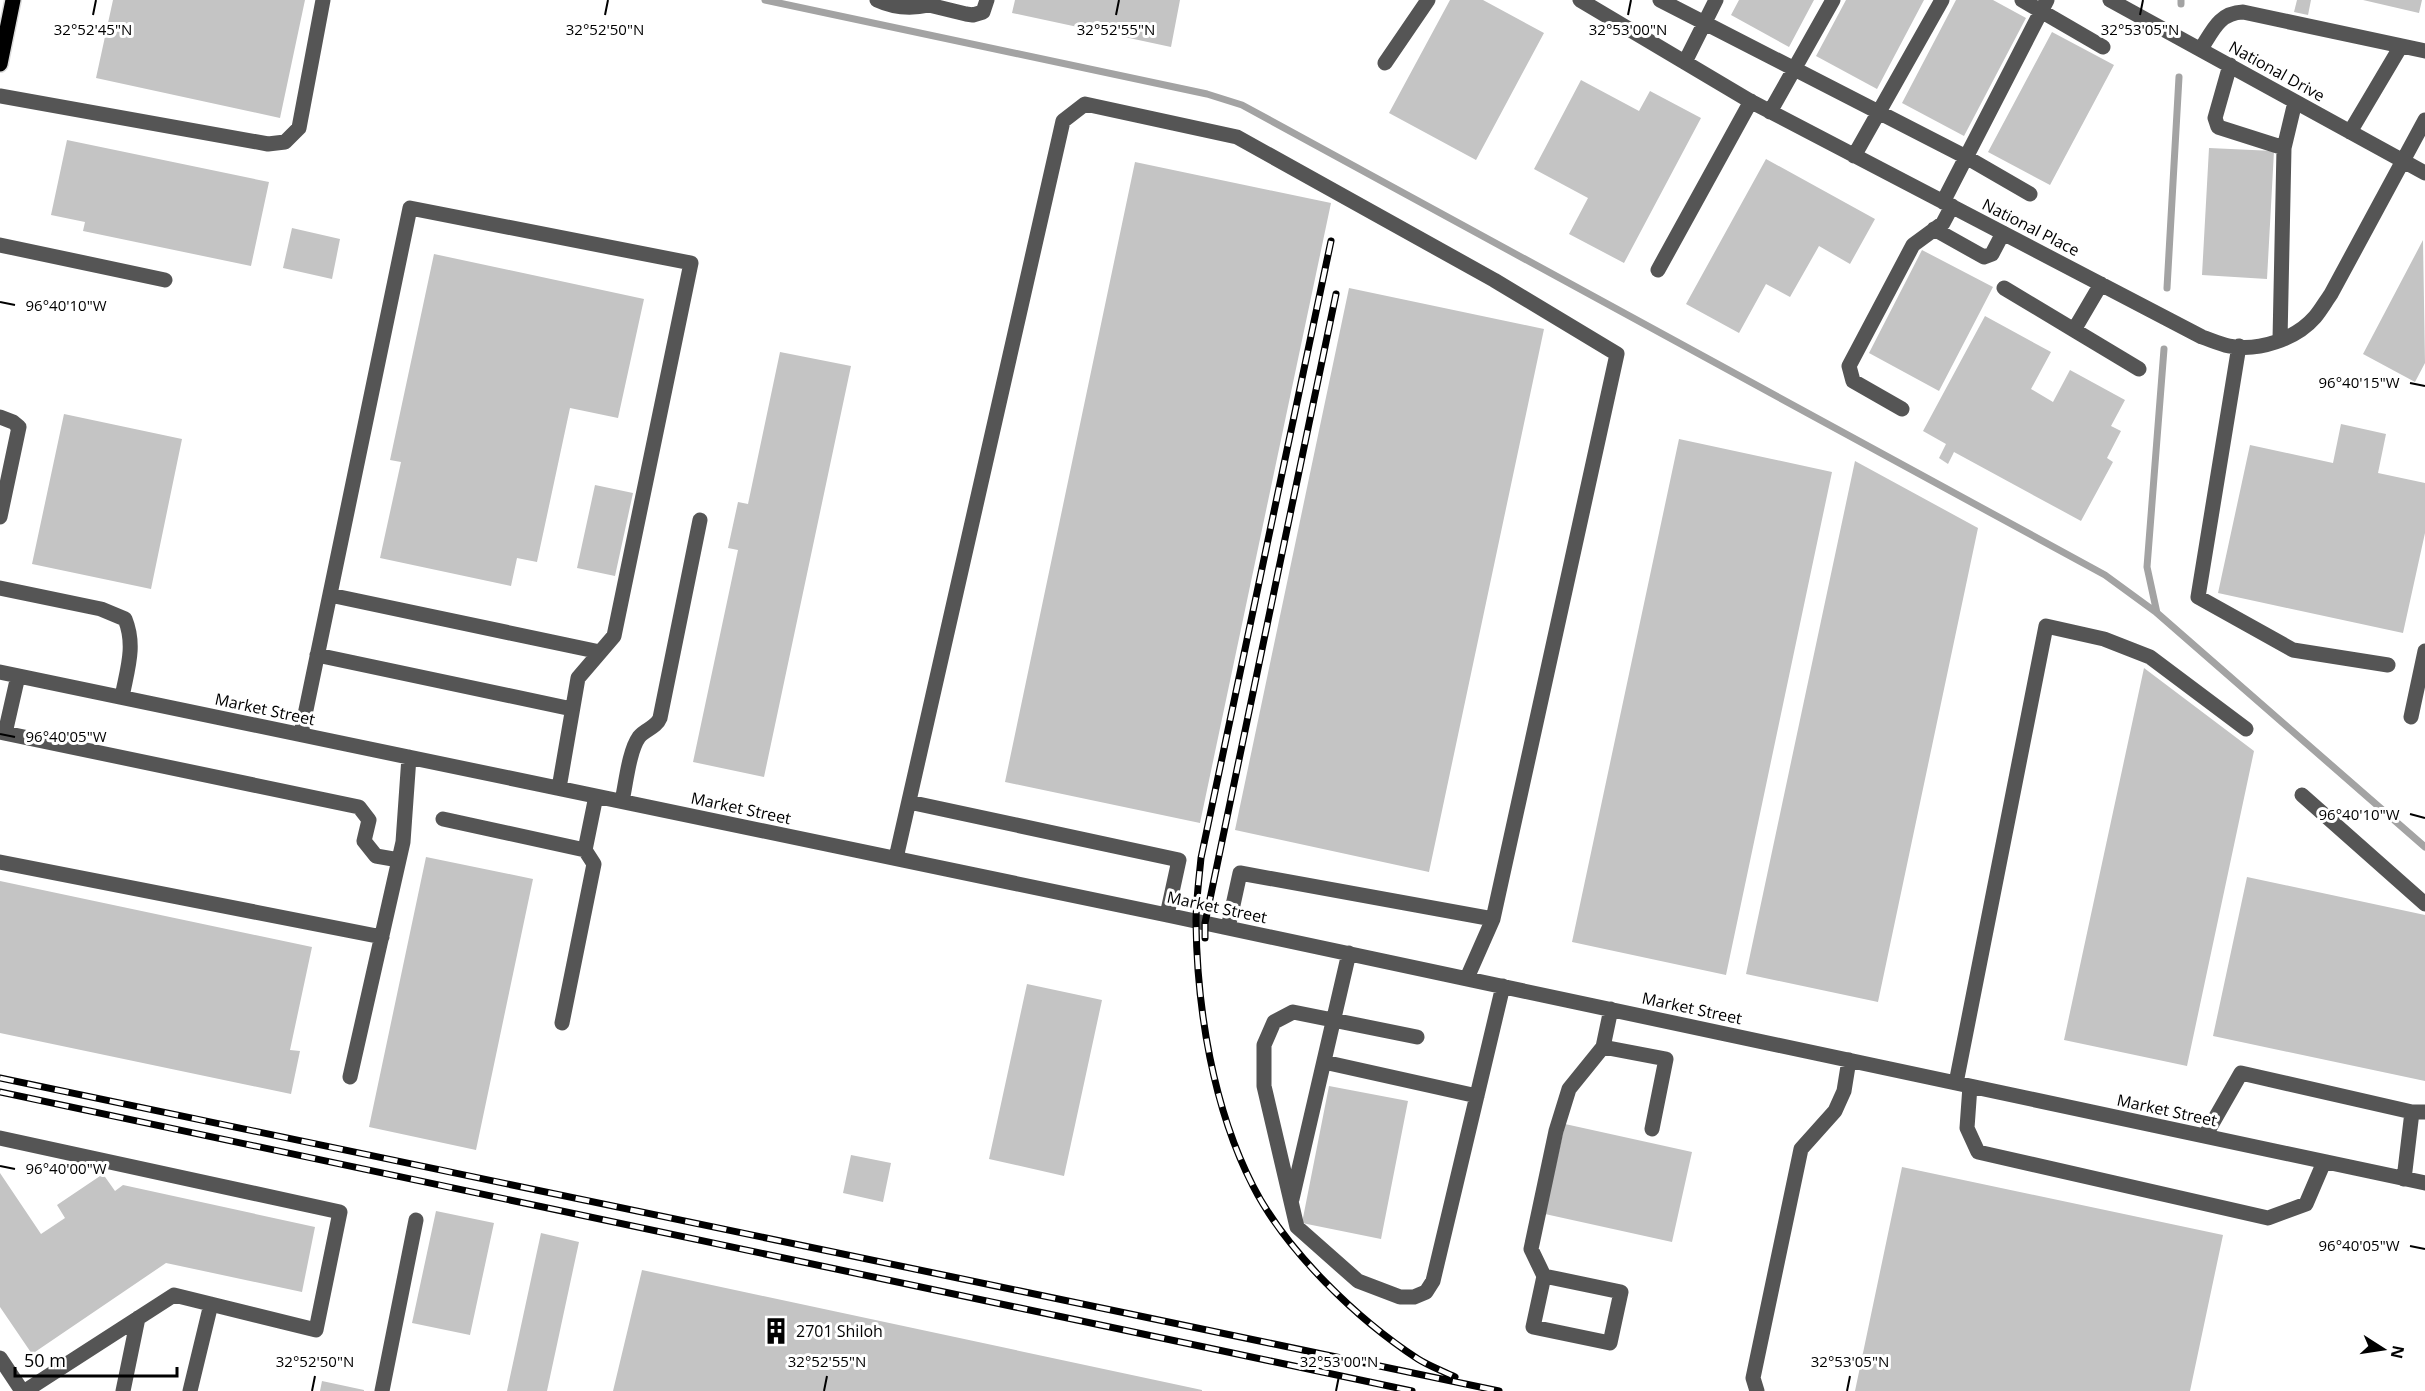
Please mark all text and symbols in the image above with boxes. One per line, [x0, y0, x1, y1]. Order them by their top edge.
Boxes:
text: 32°52'45"N [54, 19, 132, 39]
text: 32°52'50"N [566, 19, 644, 39]
text: 32°52'55"N [1077, 19, 1155, 39]
text: 32°53'00"N [1589, 19, 1667, 39]
text: 32°53'05"N [2101, 19, 2179, 39]
street label: National Drive [2225, 36, 2329, 106]
street label: National Place [1979, 193, 2083, 261]
text: 96°40'10"W [26, 295, 107, 315]
text: 96°40'15"W [2319, 372, 2400, 392]
street label: Market Street [213, 688, 317, 730]
text: 96°40'05"W [26, 726, 107, 746]
street label: Market Street [689, 787, 793, 829]
text: 96°40'10"W [2319, 804, 2400, 824]
street label: Market Street [1165, 886, 1269, 928]
street label: Market Street [1640, 987, 1744, 1029]
street label: Market Street [2115, 1089, 2219, 1131]
text: 96°40'00"W [26, 1158, 107, 1178]
text: 96°40'05"W [2319, 1235, 2400, 1255]
building icon: 2701 Shiloh [761, 1316, 791, 1346]
north arrow [2353, 1319, 2413, 1379]
place label: 2701 Shiloh [796, 1320, 883, 1342]
scale bar [15, 1340, 177, 1378]
text: N [2386, 1343, 2410, 1361]
text: 50 m [24, 1348, 66, 1372]
text: 32°52'50"N [276, 1351, 354, 1371]
text: 32°52'55"N [788, 1351, 866, 1371]
text: 32°53'00"N [1300, 1351, 1378, 1371]
text: 32°53'05"N [1811, 1351, 1889, 1371]

